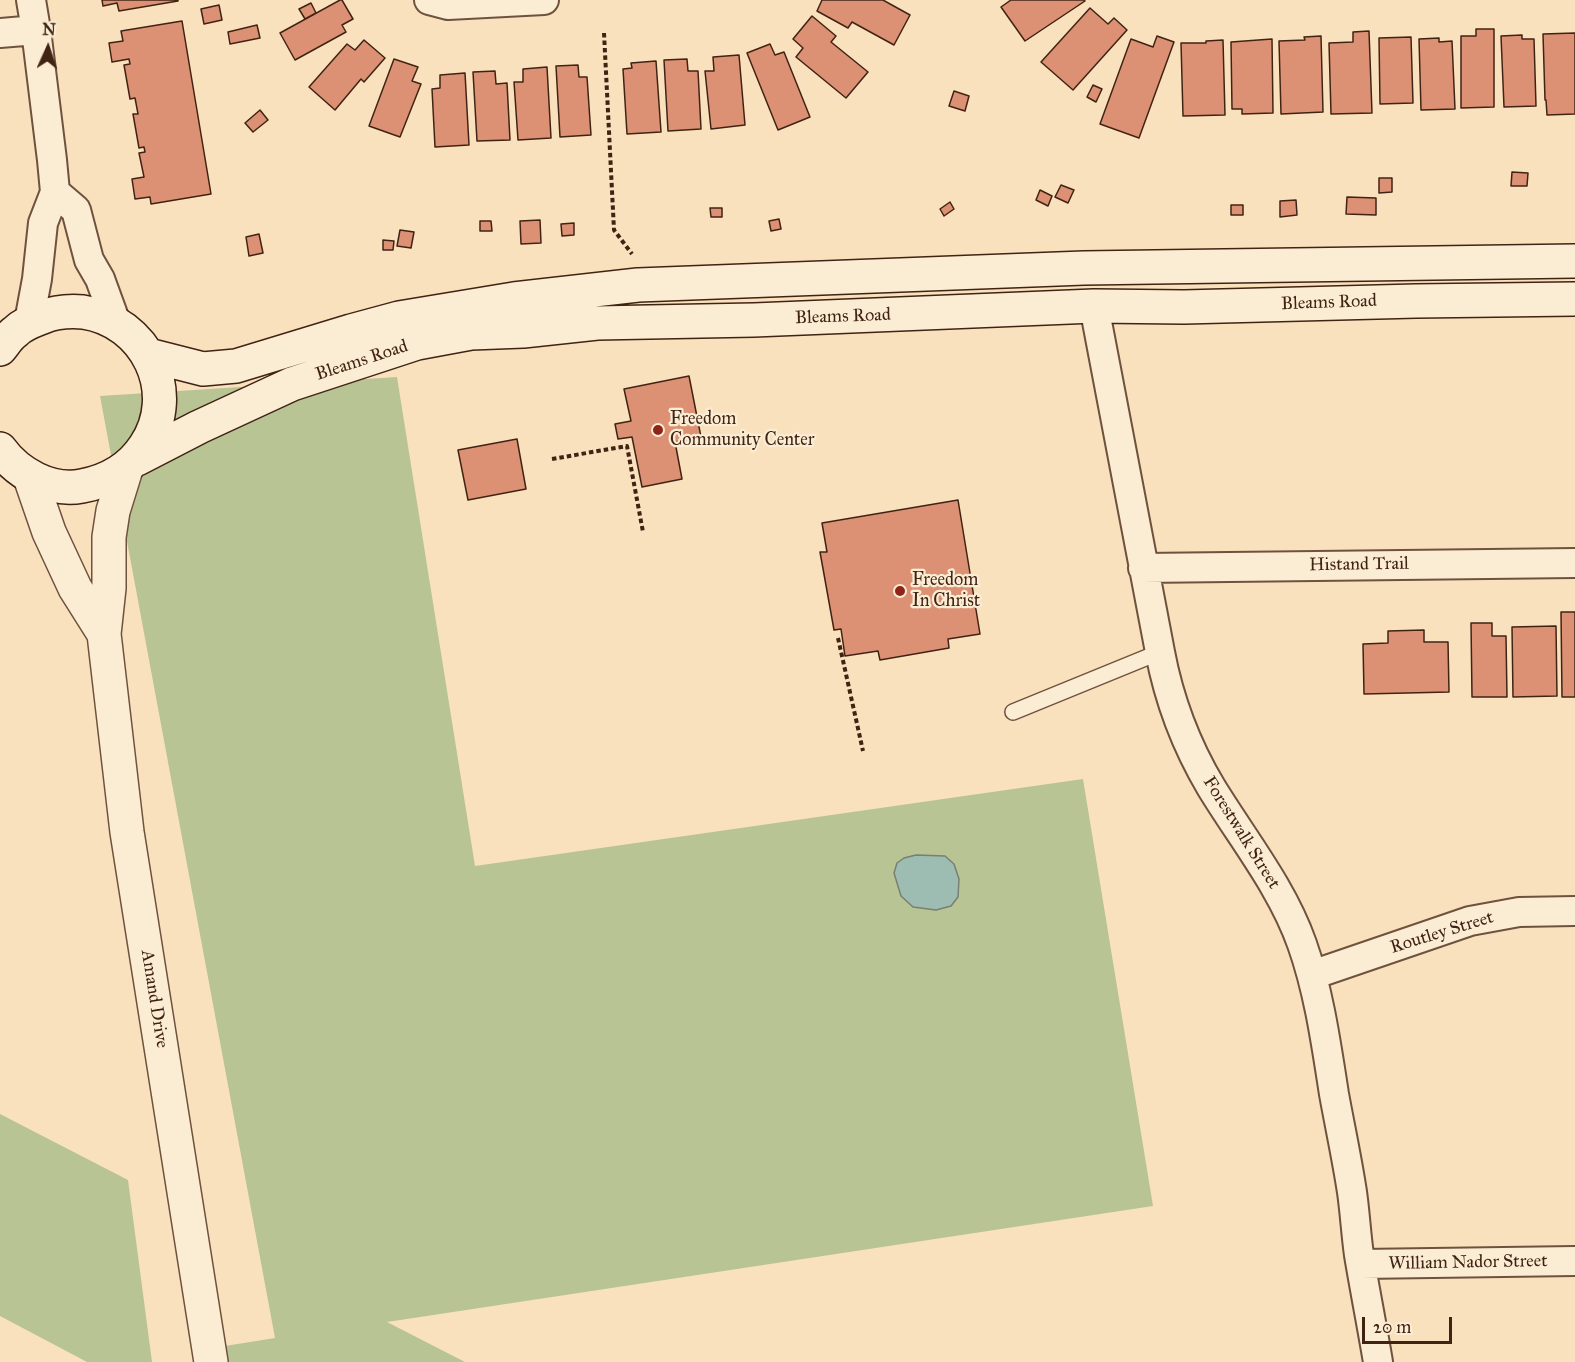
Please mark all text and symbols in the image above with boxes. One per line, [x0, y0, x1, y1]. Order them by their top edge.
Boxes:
north arrow [18, 18, 78, 78]
text: N [42, 20, 56, 39]
street label: Bleams Road [1281, 291, 1377, 315]
street label: Bleams Road [795, 305, 891, 329]
street label: Bleams Road [313, 336, 411, 386]
place label: Freedom Community Center [670, 409, 814, 452]
marker: Freedom Community Center [651, 423, 665, 437]
street label: Histand Trail [1309, 553, 1409, 577]
place label: Freedom In Christ [912, 570, 980, 612]
marker: Freedom In Christ [893, 584, 907, 598]
street label: Forestwalk Street [1198, 773, 1284, 893]
street label: Routley Street [1388, 907, 1496, 959]
street label: Amand Drive [136, 948, 172, 1050]
street label: William Nador Street [1388, 1251, 1548, 1275]
scale bar [1365, 1305, 1455, 1343]
text: 20 m [1373, 1316, 1411, 1338]

